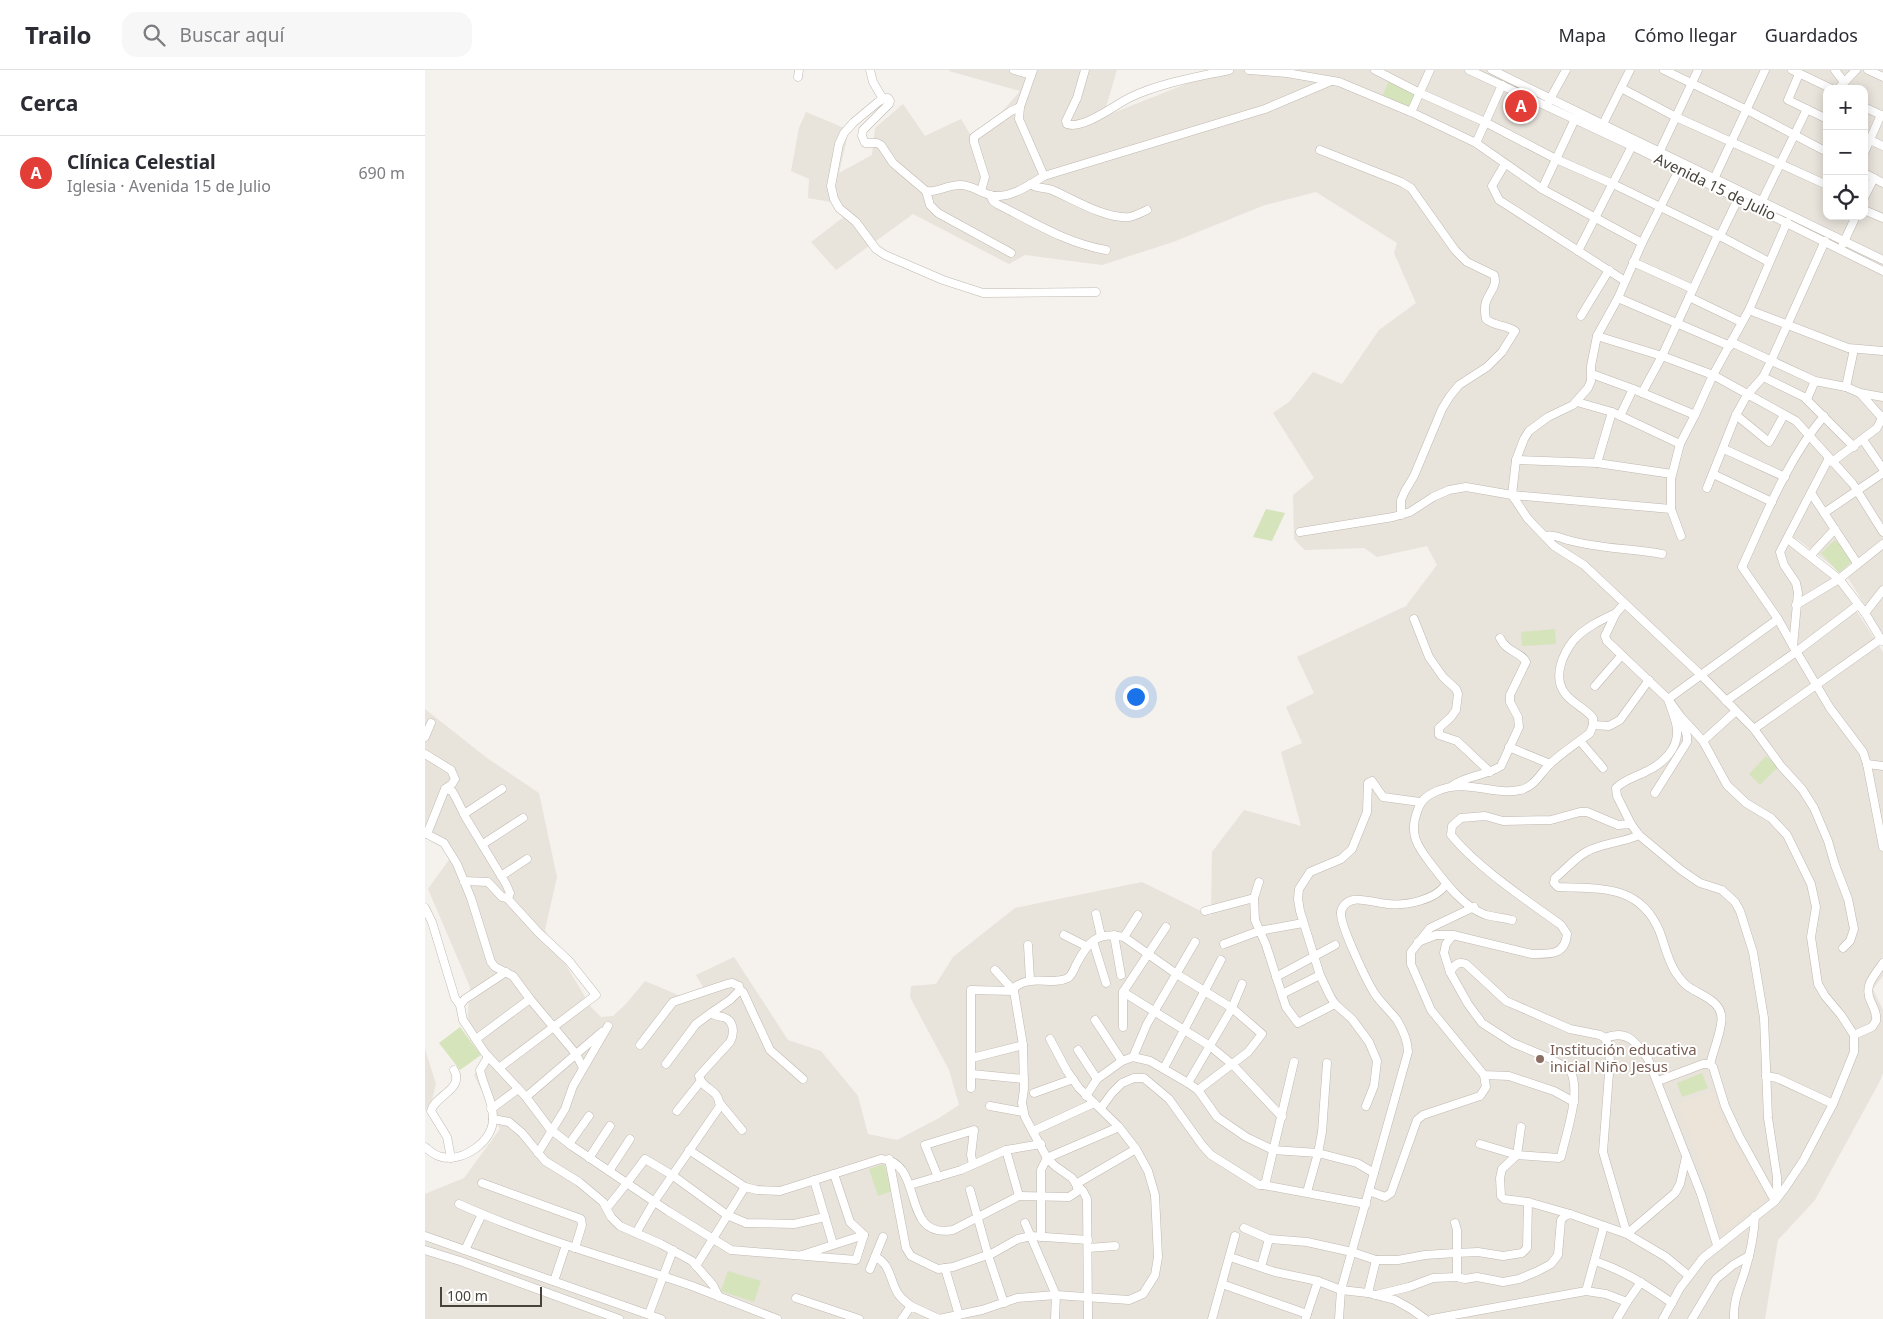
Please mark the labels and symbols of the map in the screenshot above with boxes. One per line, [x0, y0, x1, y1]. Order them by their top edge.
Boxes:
pin: A [1505, 87, 1537, 125]
street label: Avenida 15 de Julio [1651, 148, 1780, 224]
your location [1123, 684, 1149, 710]
place label: Institución educativa inicial Niño Jesus [1550, 1039, 1697, 1076]
marker: Institución educativa inicial Niño Jesus [1534, 1053, 1546, 1065]
scale bar [440, 1284, 543, 1307]

